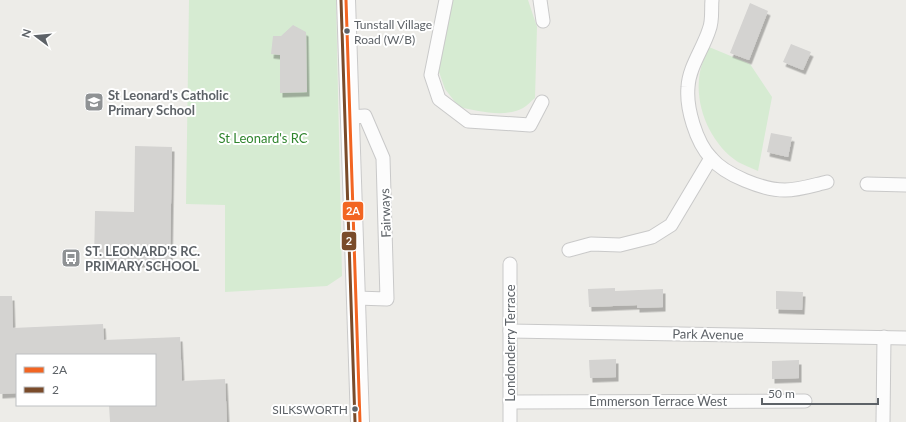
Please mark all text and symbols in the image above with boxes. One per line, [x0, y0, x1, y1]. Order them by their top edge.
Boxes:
north arrow [16, 16, 56, 56]
place label: Tunstall Village Road (W/B) [354, 17, 432, 47]
marker: Tunstall Village Road (W/B) [342, 26, 352, 36]
text: N [18, 27, 33, 39]
place label: St Leonard's Catholic Primary School [108, 87, 229, 118]
school or university icon: St Leonard's Catholic Primary School [83, 91, 105, 113]
park label: St Leonard's RC [219, 130, 308, 146]
street label: Fairways [376, 188, 394, 238]
line badge: 2A [342, 201, 364, 221]
text: 2A [346, 204, 360, 217]
line badge: 2 [341, 231, 357, 251]
text: 2 [346, 234, 352, 247]
place label: ST. LEONARD'S RC. PRIMARY SCHOOL [85, 243, 200, 274]
bus stop icon: ST. LEONARD'S RC. PRIMARY SCHOOL [60, 247, 82, 269]
street label: Londonderry Terrace [502, 284, 518, 402]
street label: Park Avenue [672, 325, 744, 343]
legend [16, 354, 156, 406]
text: 2A [52, 362, 68, 377]
scale bar [762, 380, 878, 406]
text: 2 [52, 382, 59, 397]
text: 50 m [768, 386, 795, 401]
street label: Emmerson Terrace West [589, 393, 727, 409]
place label: SILKSWORTH [272, 402, 348, 417]
marker: SILKSWORTH [350, 404, 360, 414]

